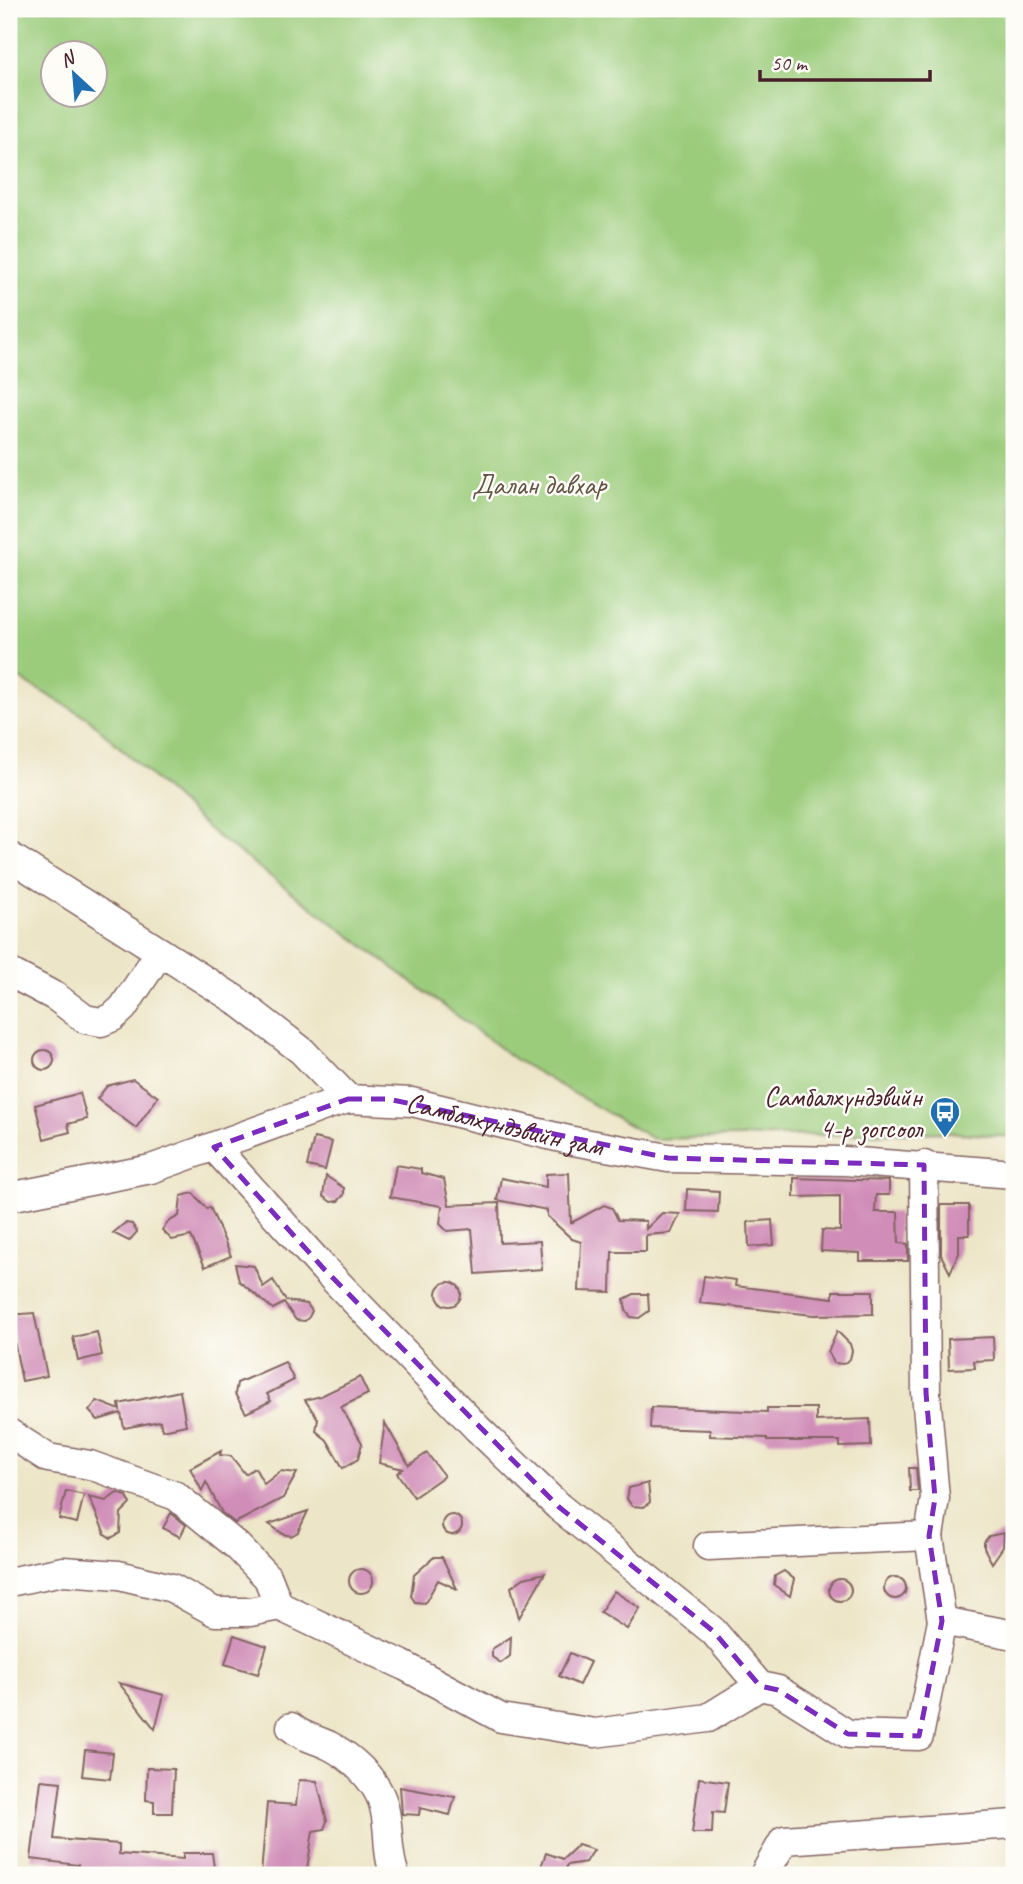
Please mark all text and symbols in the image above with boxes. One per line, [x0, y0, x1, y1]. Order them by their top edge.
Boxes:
north arrow [38, 38, 108, 108]
scale bar [760, 38, 930, 82]
text: N [56, 45, 80, 73]
text: 50 m [771, 50, 809, 76]
park label: Далан давхар [472, 467, 608, 502]
place label: Самбалхүндэвийн 4-р зогсоол [764, 1079, 924, 1146]
street label: Самбалхүндэвийн зам [403, 1084, 608, 1164]
bus stop icon: Самбалхүндэвийн 4-р зогсоол [928, 1095, 962, 1139]

